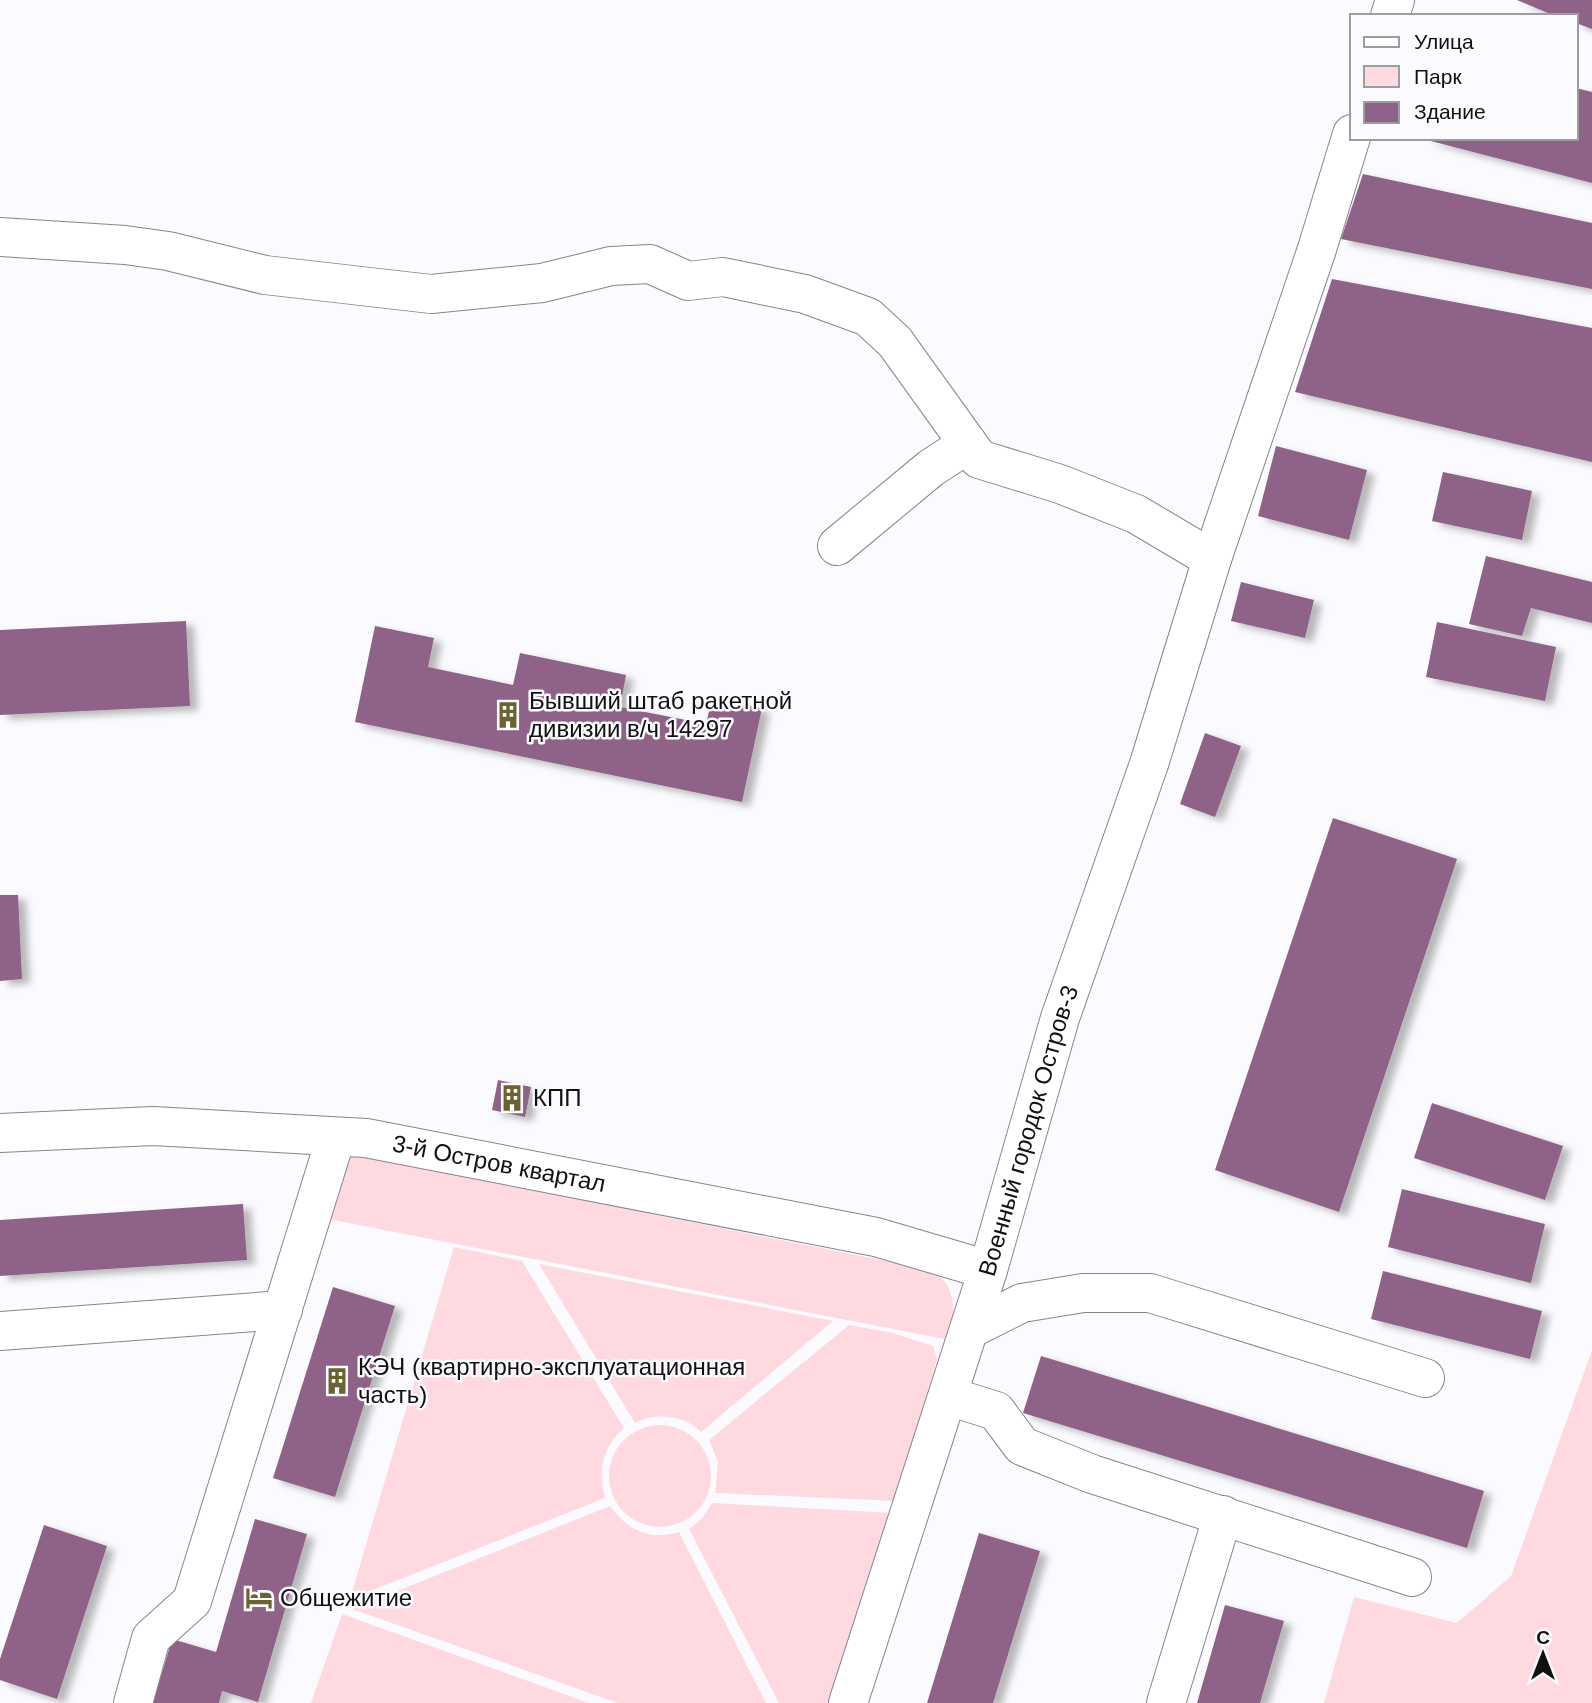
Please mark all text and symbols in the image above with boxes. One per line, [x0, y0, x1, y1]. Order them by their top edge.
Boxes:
legend [1350, 14, 1578, 140]
text: Улица [1414, 30, 1474, 53]
text: Парк [1414, 65, 1462, 88]
text: Здание [1414, 100, 1486, 123]
place label: Бывший штаб ракетной дивизии в/ч 14297 [529, 687, 792, 742]
building icon: Бывший штаб ракетной дивизии в/ч 14297 [493, 700, 523, 730]
street label: Военный городок Остров-3 [973, 982, 1083, 1279]
building icon: КПП [497, 1083, 527, 1113]
place label: КПП [533, 1084, 581, 1111]
street label: 3-й Остров квартал [390, 1129, 608, 1197]
place label: КЭЧ (квартирно-эксплуатационная часть) [358, 1353, 745, 1408]
building icon: КЭЧ (квартирно-эксплуатационная часть) [322, 1366, 352, 1396]
hotel icon: Общежитие [244, 1583, 274, 1613]
place label: Общежитие [280, 1584, 412, 1611]
north arrow [1508, 1619, 1578, 1689]
text: С [1536, 1627, 1550, 1648]

